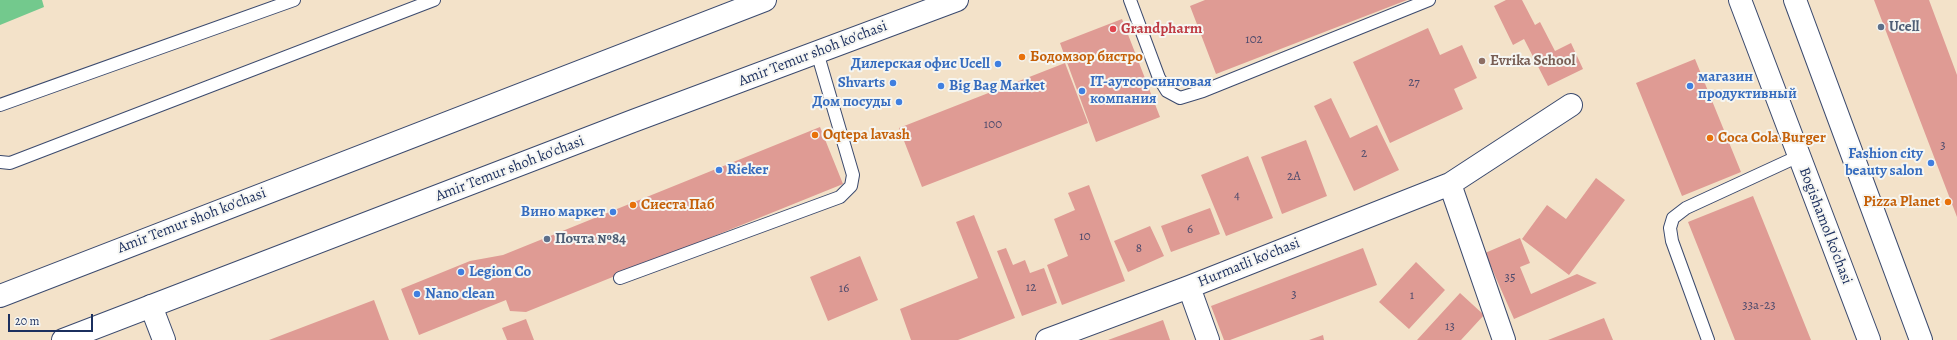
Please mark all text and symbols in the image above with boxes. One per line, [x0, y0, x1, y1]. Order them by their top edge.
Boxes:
street label: Amir Temur shoh ko'chasi [736, 17, 890, 91]
place label: Ucell [1889, 18, 1920, 36]
place label: Grandpharm [1121, 20, 1202, 38]
marker: Ucell [1876, 22, 1886, 32]
marker: Grandpharm [1108, 24, 1118, 34]
house number: 102 [1245, 32, 1263, 48]
place label: Бодомзор бистро [1030, 48, 1143, 66]
marker: Бодомзор бистро [1017, 52, 1027, 62]
place label: Evrika School [1490, 52, 1575, 70]
place label: Дилерская офис Ucell [851, 55, 990, 73]
marker: Evrika School [1477, 56, 1487, 66]
marker: Дилерская офис Ucell [993, 59, 1003, 69]
place label: магазин продуктивный [1698, 68, 1797, 103]
place label: IT-aутсорсинговая компания [1090, 73, 1212, 108]
place label: Shvarts [838, 74, 885, 92]
house number: 27 [1408, 75, 1420, 91]
place label: Big Bag Market [949, 77, 1045, 95]
marker: Shvarts [888, 78, 898, 88]
marker: Big Bag Market [936, 81, 946, 91]
marker: магазин продуктивный [1685, 81, 1695, 91]
marker: IT-aутсорсинговая компания [1077, 86, 1087, 96]
place label: Дом посуды [812, 93, 891, 111]
marker: Дом посуды [894, 97, 904, 107]
house number: 100 [984, 117, 1002, 133]
place label: Oqtepa lavash [823, 126, 910, 144]
place label: Coca Cola Burger [1718, 129, 1826, 147]
marker: Oqtepa lavash [810, 130, 820, 140]
street label: Amir Temur shoh ko'chasi [433, 132, 587, 206]
marker: Coca Cola Burger [1705, 133, 1715, 143]
house number: 3 [1940, 138, 1946, 154]
place label: Fashion city beauty salon [1845, 145, 1923, 180]
house number: 2 [1361, 146, 1367, 162]
marker: Fashion city beauty salon [1926, 158, 1936, 168]
place label: Rieker [727, 161, 768, 179]
marker: Rieker [714, 165, 724, 175]
street label: Bogishamol ko'chasi [1794, 165, 1856, 287]
house number: 2А [1287, 169, 1301, 185]
street label: Amir Temur shoh ko'chasi [115, 184, 269, 258]
house number: 4 [1234, 188, 1240, 204]
place label: Pizza Planet [1863, 193, 1940, 211]
place label: Сиеста Паб [641, 196, 714, 214]
marker: Pizza Planet [1943, 197, 1953, 207]
marker: Сиеста Паб [628, 200, 638, 210]
place label: Вино маркет [521, 203, 605, 221]
marker: Вино маркет [608, 207, 618, 217]
house number: 6 [1187, 222, 1193, 238]
house number: 10 [1079, 229, 1091, 245]
place label: Почта №84 [555, 230, 626, 248]
marker: Почта №84 [542, 234, 552, 244]
street label: Hurmatli ko'chasi [1195, 234, 1303, 292]
house number: 8 [1136, 241, 1142, 257]
place label: Legion Co [469, 263, 531, 281]
marker: Legion Co [456, 267, 466, 277]
house number: 35 [1505, 270, 1515, 286]
house number: 12 [1026, 280, 1036, 296]
house number: 16 [839, 281, 849, 297]
place label: Nano clean [425, 285, 495, 303]
house number: 3 [1291, 287, 1297, 303]
house number: 1 [1410, 288, 1414, 304]
marker: Nano clean [412, 289, 422, 299]
house number: 33a-23 [1742, 298, 1776, 314]
scale bar [10, 306, 95, 332]
text: 20 m [15, 313, 39, 329]
house number: 13 [1445, 319, 1455, 335]

